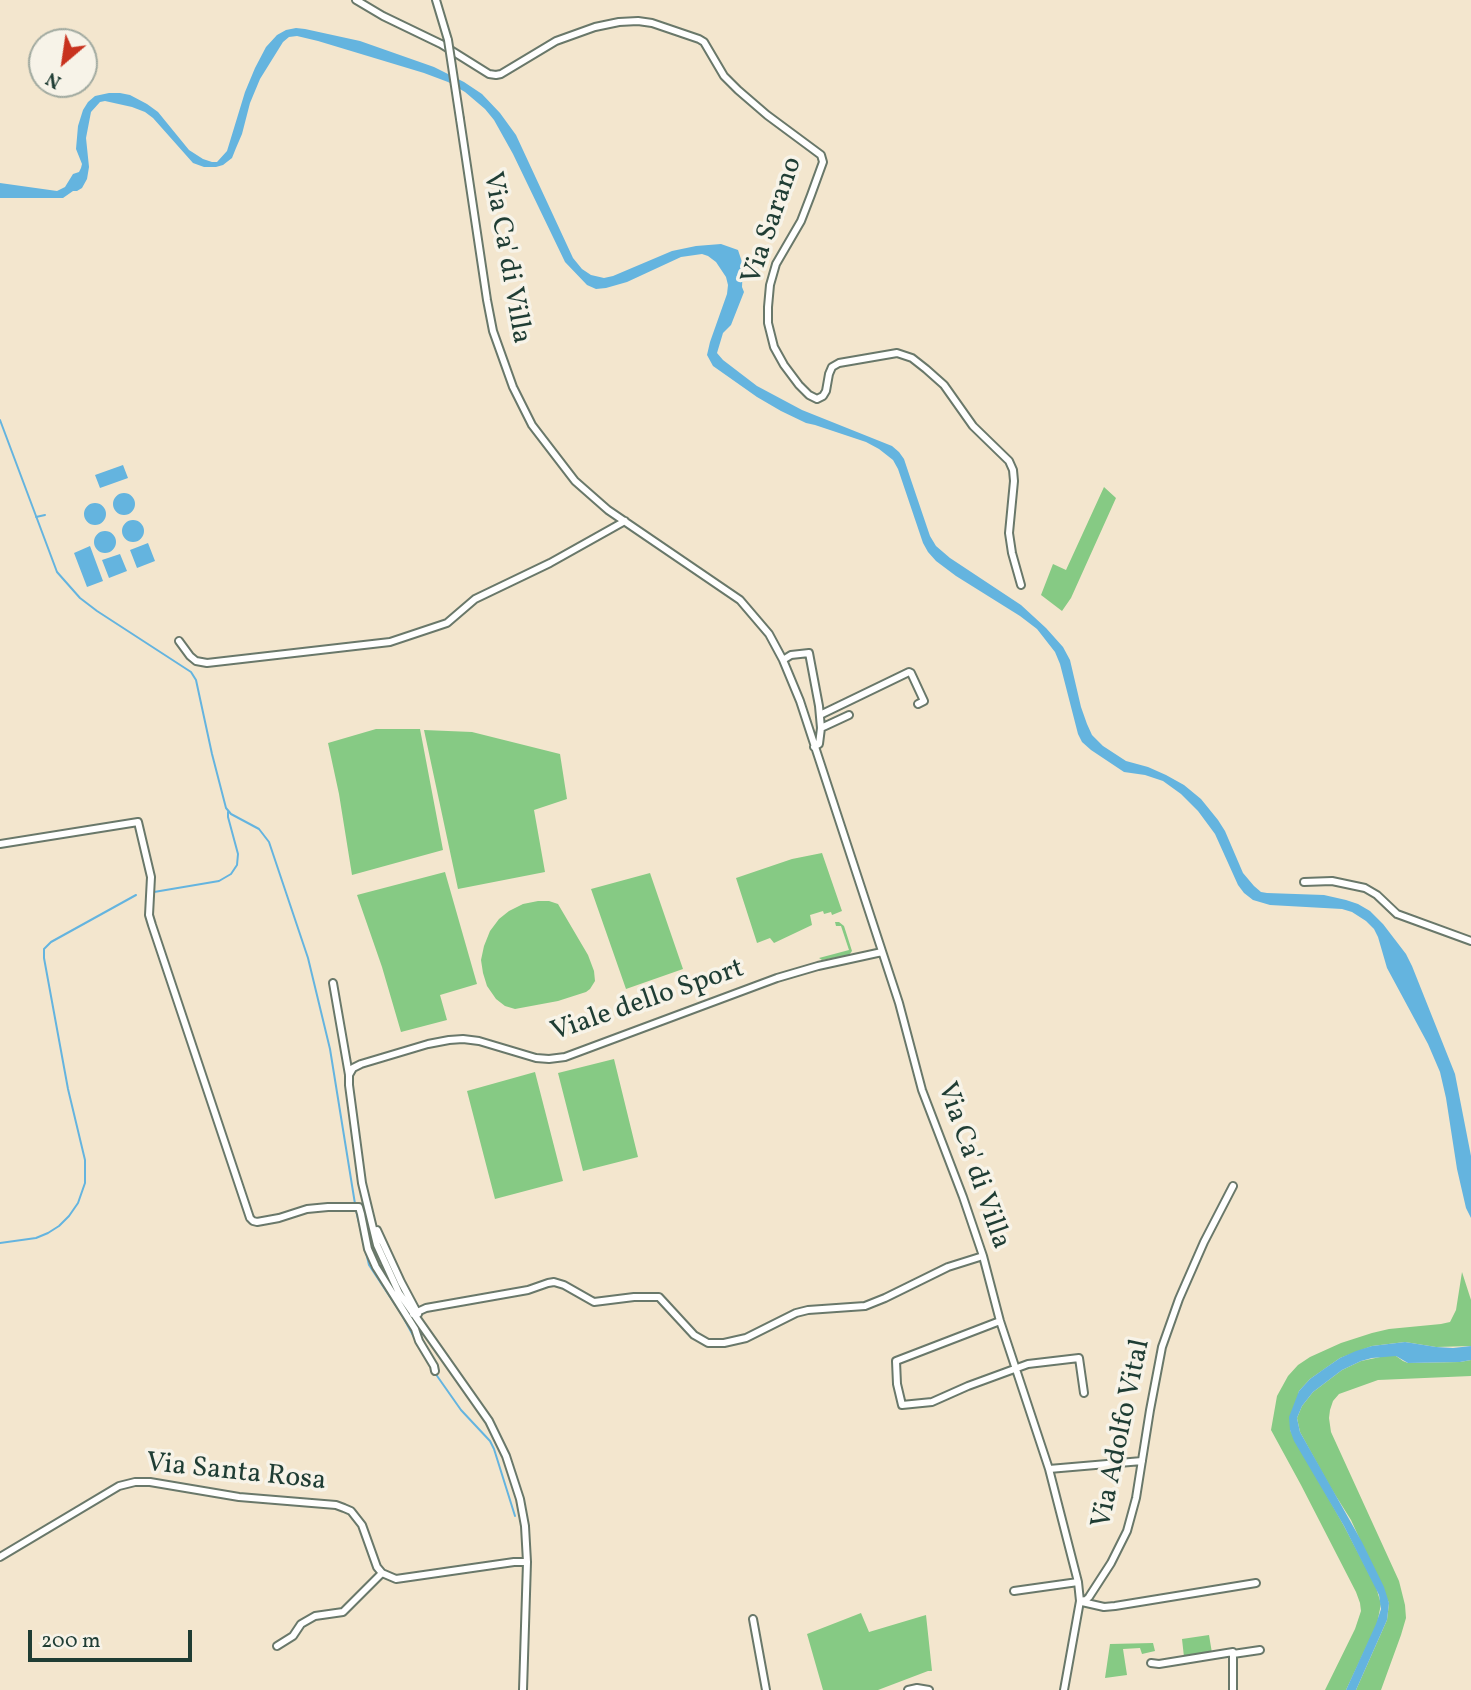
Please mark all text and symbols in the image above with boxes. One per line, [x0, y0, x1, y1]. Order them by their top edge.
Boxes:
north arrow [28, 28, 98, 98]
text: N [41, 65, 66, 94]
street label: Via Sarano [737, 153, 811, 289]
street label: Via Ca' di Villa [473, 169, 537, 347]
street label: Viale dello Sport [547, 953, 749, 1051]
street label: Via Ca' di Villa [928, 1078, 1016, 1254]
street label: Via Adolfo Vital [1087, 1337, 1159, 1531]
street label: Via Santa Rosa [144, 1448, 328, 1500]
scale bar [32, 1616, 196, 1660]
text: 200 m [41, 1627, 101, 1656]

